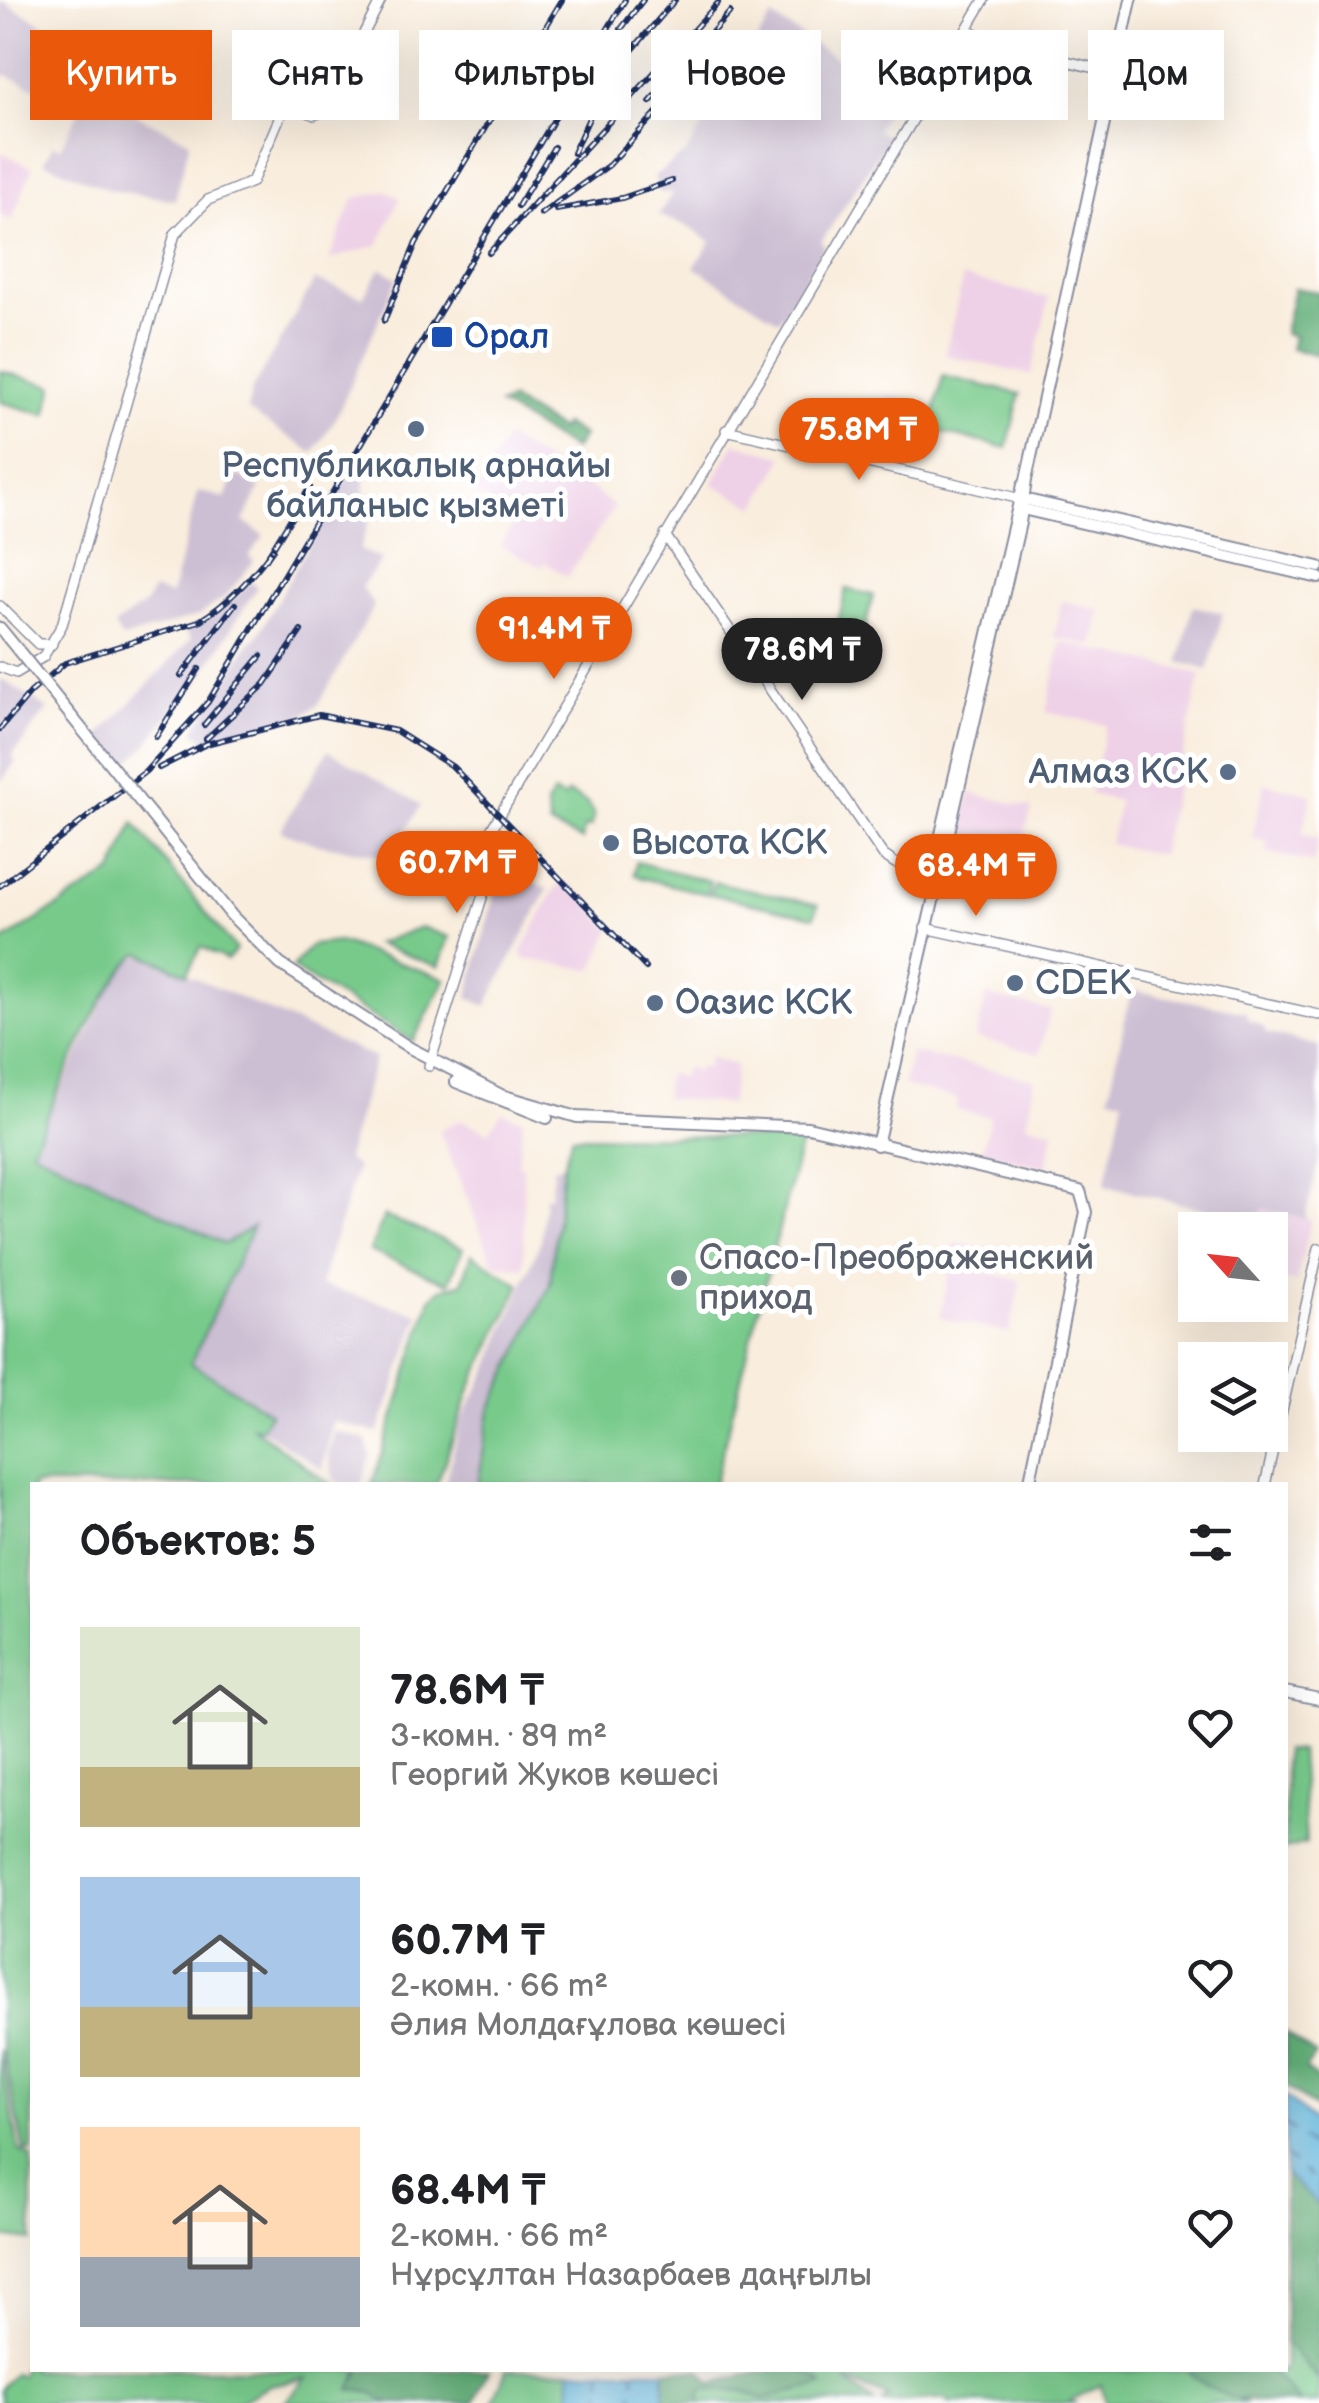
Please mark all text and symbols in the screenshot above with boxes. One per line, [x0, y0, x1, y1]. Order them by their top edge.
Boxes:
chip: Купить [30, 30, 212, 120]
chip: Снять [232, 30, 399, 120]
chip: Фильтры [419, 30, 631, 120]
chip: Новое [651, 30, 821, 120]
chip: Квартира [841, 30, 1068, 120]
chip: Дом [1088, 30, 1224, 120]
place label: Орал [464, 316, 549, 359]
marker: Орал [429, 324, 455, 350]
pin: 75.8M ₸ [767, 398, 951, 483]
text: 75.8M ₸ [801, 411, 917, 450]
marker: Республикалық арнайы байланыс қызметі [405, 418, 427, 440]
place label: Республикалық арнайы байланыс қызметі [221, 445, 611, 528]
pin: 91.4M ₸ [462, 597, 646, 682]
text: 91.4M ₸ [498, 610, 610, 649]
pin: 78.6M ₸ [710, 618, 894, 703]
text: 78.6M ₸ [743, 631, 861, 670]
place label: Алмаз КСК [1028, 751, 1208, 794]
marker: Алмаз КСК [1217, 761, 1239, 783]
place label: Высота КСК [631, 822, 827, 865]
pin: 60.7M ₸ [365, 831, 549, 916]
marker: Высота КСК [600, 832, 622, 854]
pin: 68.4M ₸ [884, 834, 1068, 919]
text: 60.7M ₸ [398, 844, 516, 883]
text: 68.4M ₸ [917, 847, 1035, 886]
place label: CDEK [1035, 962, 1131, 1005]
marker: CDEK [1004, 972, 1026, 994]
place label: Оазис КСК [675, 982, 852, 1025]
marker: Оазис КСК [644, 992, 666, 1014]
north arrow [1178, 1212, 1288, 1322]
map controls [1178, 1212, 1288, 1452]
place label: Спасо-Преображенский приход [699, 1237, 1094, 1320]
marker: Спасо-Преображенский приход [668, 1267, 690, 1289]
button: layers [1178, 1342, 1288, 1452]
icon: filters [1183, 1515, 1238, 1570]
text: Объектов: 5 [80, 1517, 316, 1568]
text: 78.6M ₸ [390, 1666, 544, 1717]
icon: home [160, 1667, 280, 1787]
icon: heart [1183, 1700, 1238, 1755]
text: 3-комн. · 89 m² [390, 1717, 607, 1756]
text: Георгий Жуков көшесі [390, 1756, 719, 1795]
text: 60.7M ₸ [390, 1916, 545, 1967]
icon: home [160, 1917, 280, 2037]
icon: heart [1183, 1950, 1238, 2005]
text: 2-комн. · 66 m² [390, 1967, 608, 2006]
text: Әлия Молдағұлова көшесі [390, 2006, 786, 2045]
text: 68.4M ₸ [390, 2166, 545, 2217]
icon: home [160, 2167, 280, 2287]
icon: heart [1183, 2200, 1238, 2255]
text: 2-комн. · 66 m² [390, 2217, 608, 2256]
text: Нұрсұлтан Назарбаев даңғылы [390, 2256, 872, 2295]

